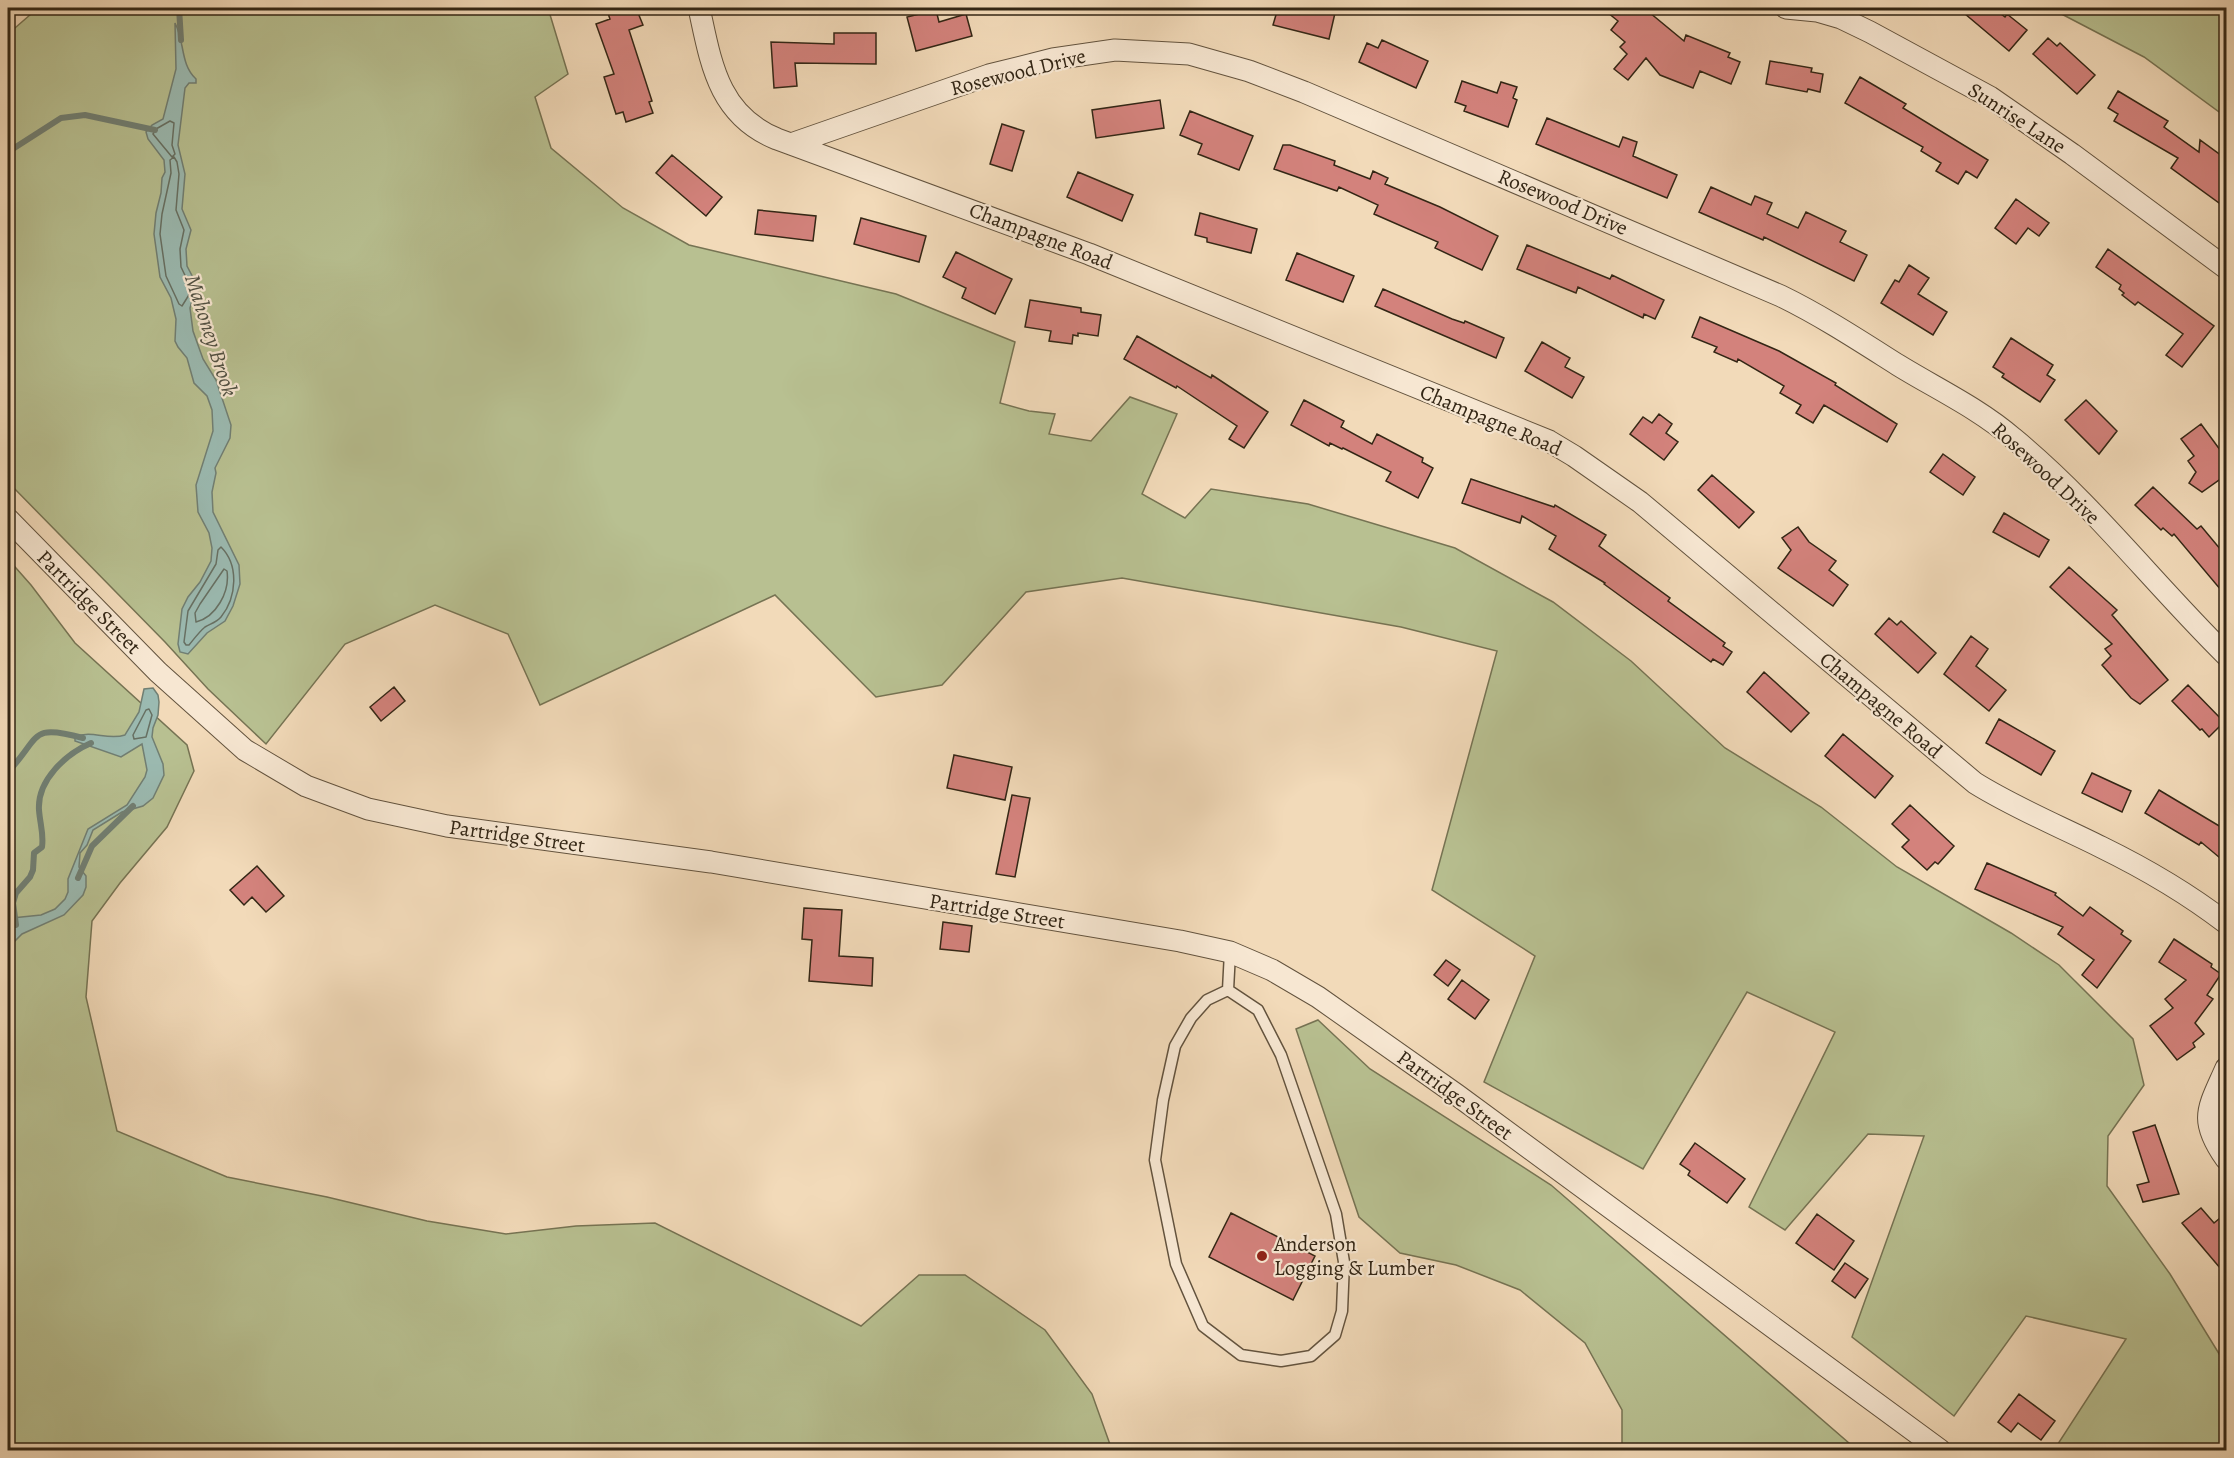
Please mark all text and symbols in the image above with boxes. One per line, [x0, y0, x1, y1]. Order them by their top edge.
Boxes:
street label: Rosewood Drive [947, 42, 1089, 102]
street label: Sunrise Lane [1963, 76, 2071, 160]
street label: Rosewood Drive [1494, 162, 1632, 242]
street label: Champagne Road [965, 196, 1118, 277]
water label: Mahoney Brook [177, 270, 245, 400]
street label: Champagne Road [1416, 377, 1567, 463]
street label: Rosewood Drive [1986, 416, 2106, 530]
street label: Partridge Street [31, 544, 147, 660]
street label: Champagne Road [1814, 645, 1949, 765]
street label: Partridge Street [447, 813, 587, 859]
street label: Partridge Street [927, 886, 1067, 936]
street label: Partridge Street [1391, 1043, 1519, 1147]
place label: Anderson Logging & Lumber [1273, 1230, 1435, 1282]
marker: Anderson Logging & Lumber [1255, 1249, 1269, 1263]

